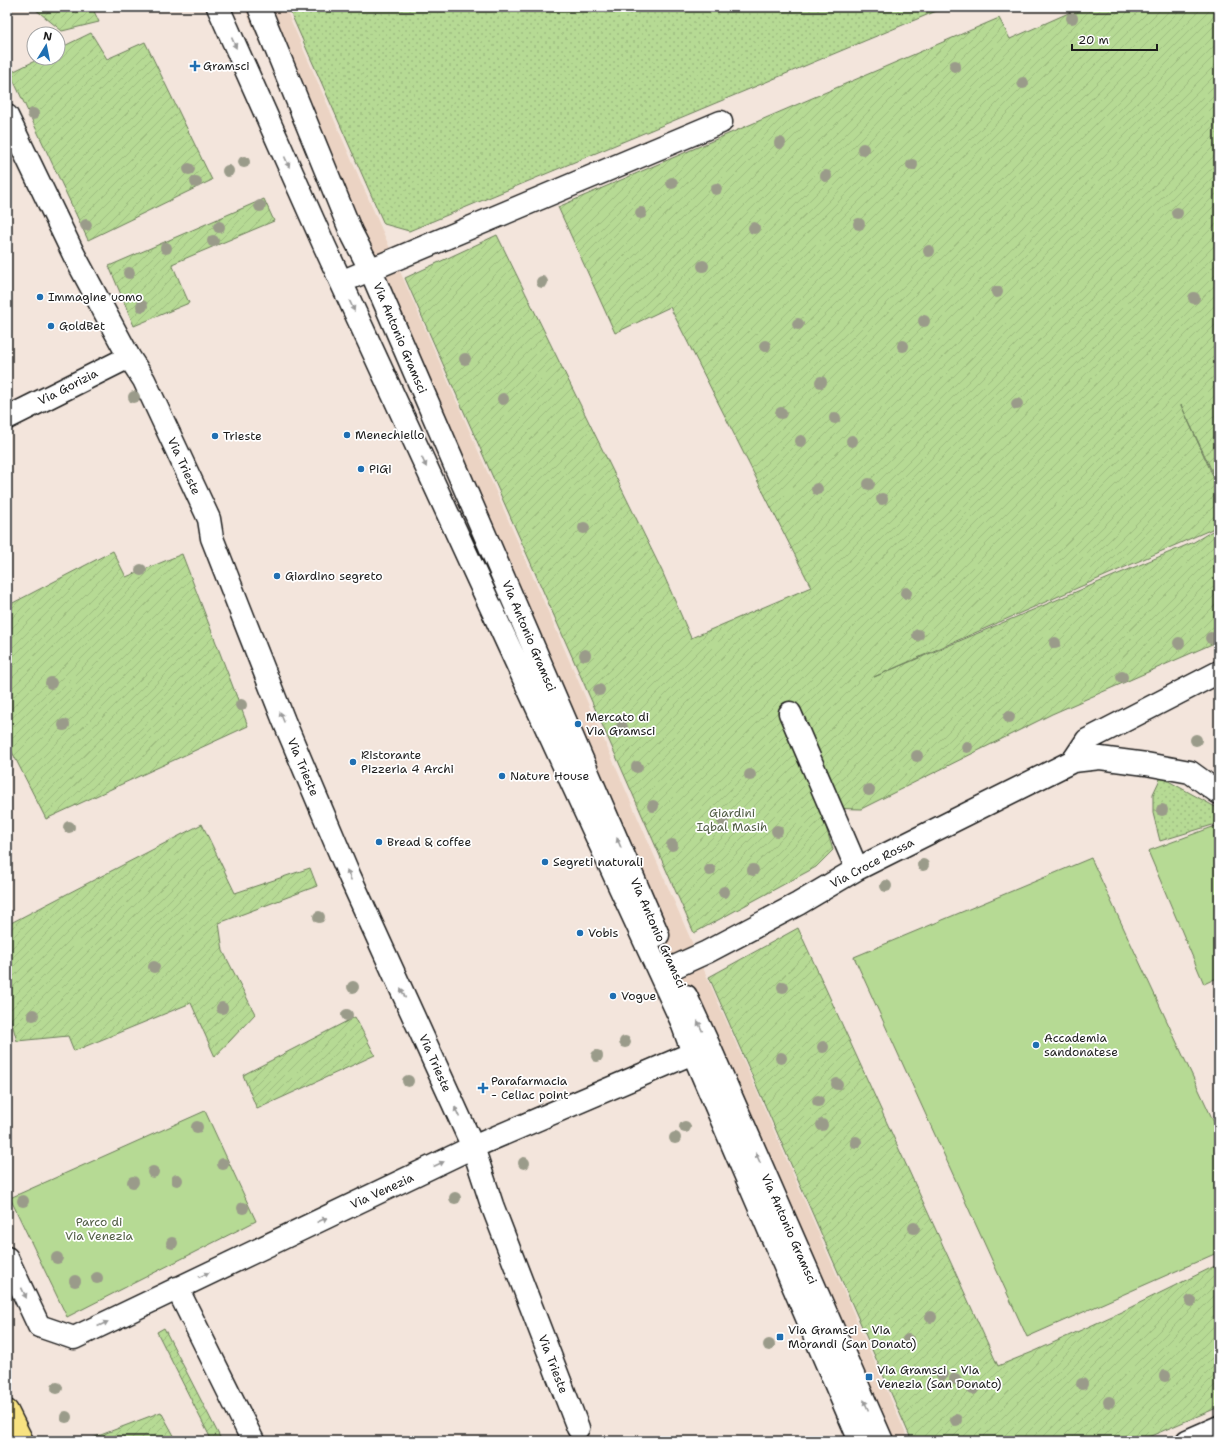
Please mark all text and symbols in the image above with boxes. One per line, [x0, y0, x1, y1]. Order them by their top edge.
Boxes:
north arrow [26, 26, 66, 66]
scale bar [1072, 26, 1157, 52]
text: N [42, 29, 54, 45]
text: 20 m [1078, 32, 1109, 48]
one-way arrow [231, 37, 237, 48]
place label: Gramsci [203, 58, 250, 74]
marker: Gramsci [190, 61, 200, 71]
one-way arrow [284, 156, 290, 167]
street label: Via Antonio Gramsci [369, 280, 431, 396]
place label: Immagine uomo [48, 289, 143, 305]
marker: Immagine uomo [35, 292, 45, 302]
one-way arrow [349, 300, 355, 311]
place label: GoldBet [59, 318, 105, 334]
marker: GoldBet [46, 321, 56, 331]
street label: Via Gorizia [35, 365, 101, 409]
place label: Menechiello [355, 427, 424, 443]
place label: Trieste [223, 428, 262, 444]
marker: Menechiello [342, 430, 352, 440]
marker: Trieste [210, 431, 220, 441]
street label: Via Trieste [164, 435, 204, 498]
one-way arrow [421, 456, 427, 467]
place label: PiGi [369, 461, 392, 477]
marker: PiGi [356, 464, 366, 474]
place label: Giardino segreto [285, 568, 382, 584]
marker: Giardino segreto [272, 571, 282, 581]
street label: Via Antonio Gramsci [498, 578, 560, 694]
place label: Mercato di Via Gramsci [586, 709, 655, 739]
one-way arrow [279, 710, 285, 722]
marker: Mercato di Via Gramsci [573, 719, 583, 729]
street label: Via Trieste [284, 735, 322, 799]
place label: Ristorante Pizzeria 4 Archi [361, 747, 454, 777]
marker: Ristorante Pizzeria 4 Archi [348, 757, 358, 767]
place label: Nature House [510, 768, 590, 784]
marker: Nature House [497, 771, 507, 781]
park label: Giardini Iqbal Masih [697, 805, 767, 835]
place label: Bread & coffee [387, 834, 471, 850]
street label: Via Croce Rossa [827, 834, 917, 892]
marker: Bread & coffee [374, 837, 384, 847]
one-way arrow [615, 837, 621, 849]
place label: Segreti naturali [553, 854, 643, 870]
marker: Segreti naturali [540, 857, 550, 867]
one-way arrow [346, 870, 352, 881]
street label: Via Antonio Gramsci [626, 875, 690, 991]
place label: Vobis [588, 925, 619, 941]
marker: Vobis [575, 928, 585, 938]
one-way arrow [400, 988, 406, 999]
place label: Vogue [621, 988, 657, 1004]
marker: Vogue [608, 991, 618, 1001]
one-way arrow [697, 1020, 703, 1032]
place label: Accademia sandonatese [1044, 1030, 1118, 1060]
street label: Via Trieste [415, 1032, 455, 1095]
marker: Accademia sandonatese [1031, 1040, 1041, 1050]
place label: Parafarmacia - Celiac point [491, 1073, 569, 1103]
marker: Parafarmacia - Celiac point [478, 1083, 488, 1093]
one-way arrow [454, 1106, 460, 1117]
one-way arrow [755, 1152, 761, 1164]
one-way arrow [433, 1161, 445, 1167]
street label: Via Venezia [348, 1169, 417, 1213]
street label: Via Antonio Gramsci [757, 1171, 821, 1287]
park label: Parco di Via Venezia [65, 1214, 134, 1244]
one-way arrow [316, 1217, 327, 1223]
one-way arrow [199, 1272, 210, 1278]
one-way arrow [21, 1287, 27, 1299]
one-way arrow [97, 1321, 108, 1327]
place label: Via Gramsci - Via Morandi (San Donato) [788, 1322, 916, 1352]
street label: Via Trieste [534, 1332, 572, 1396]
marker: Via Gramsci - Via Morandi (San Donato) [775, 1332, 785, 1342]
place label: Via Gramsci - Via Venezia (San Donato) [877, 1362, 1002, 1392]
marker: Via Gramsci - Via Venezia (San Donato) [864, 1372, 874, 1382]
one-way arrow [863, 1400, 869, 1411]

